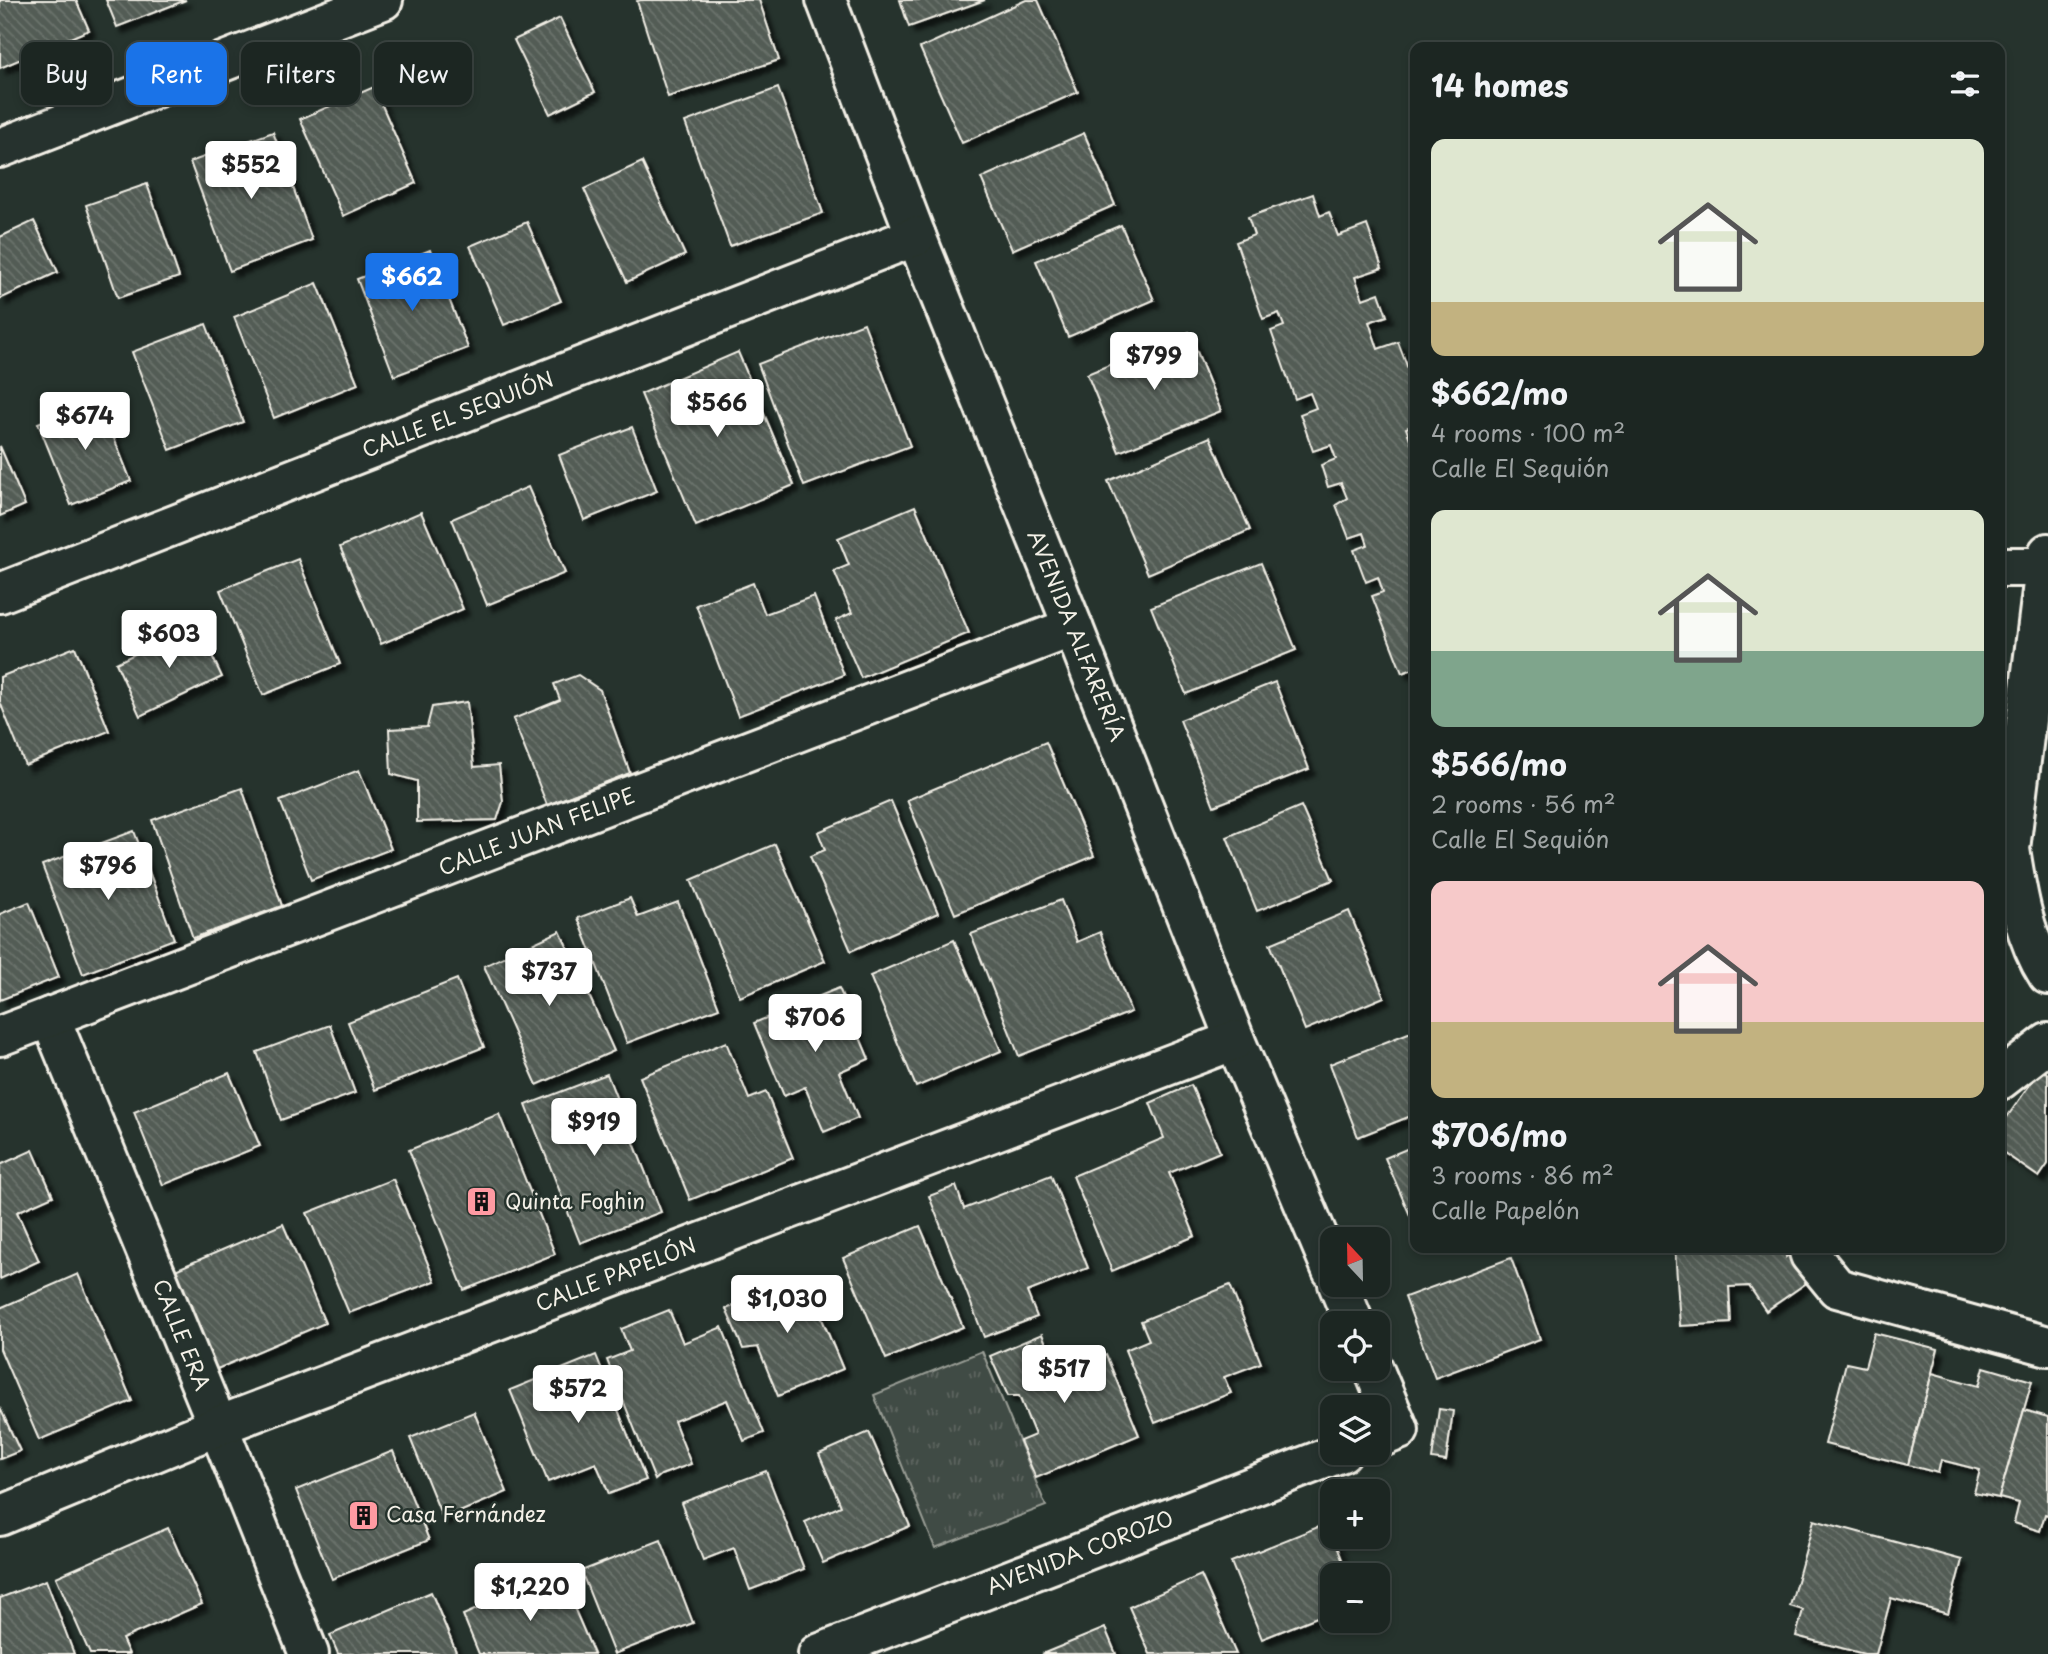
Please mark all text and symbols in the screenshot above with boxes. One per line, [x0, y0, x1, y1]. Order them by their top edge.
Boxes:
chip: Buy [21, 42, 112, 105]
chip: Rent [126, 42, 227, 105]
chip: Filters [241, 42, 360, 105]
chip: New [374, 42, 472, 105]
text: 14 homes [1431, 62, 1569, 107]
icon: filters [1946, 65, 1984, 103]
pin: $552 [210, 142, 292, 201]
text: $552 [221, 146, 281, 181]
icon: home [1645, 184, 1771, 310]
pin: $662 [371, 254, 453, 313]
text: $662 [381, 258, 443, 293]
pin: $799 [1113, 332, 1195, 392]
text: $799 [1126, 337, 1182, 372]
street label: CALLE EL SEQUIÓN [357, 362, 558, 464]
text: $662/mo [1431, 370, 1568, 415]
pin: $566 [676, 380, 758, 439]
text: $566 [687, 384, 747, 419]
pin: $674 [44, 392, 126, 452]
text: $674 [56, 397, 114, 432]
text: 4 rooms · 100 m² [1431, 415, 1625, 450]
text: Calle El Sequión [1431, 450, 1609, 485]
street label: AVENIDA ALFARERÍA [1021, 525, 1135, 746]
icon: home [1645, 555, 1771, 681]
pin: $603 [128, 610, 210, 670]
text: $603 [138, 615, 200, 650]
text: $566/mo [1431, 741, 1567, 786]
street label: CALLE JUAN FELIPE [433, 778, 639, 882]
text: 2 rooms · 56 m² [1431, 786, 1616, 821]
text: Calle El Sequión [1431, 821, 1609, 856]
pin: $796 [67, 842, 149, 902]
text: $796 [79, 847, 137, 882]
icon: home [1645, 926, 1771, 1052]
pin: $737 [508, 948, 590, 1008]
text: $737 [521, 953, 577, 988]
pin: $706 [774, 995, 856, 1054]
text: $706 [785, 999, 845, 1034]
pin: $919 [553, 1098, 635, 1158]
text: $919 [567, 1103, 621, 1138]
text: $706/mo [1431, 1112, 1567, 1157]
text: 3 rooms · 86 m² [1431, 1157, 1614, 1192]
place label: Quinta Foghin [505, 1184, 645, 1216]
building icon: Quinta Foghin [465, 1185, 499, 1219]
text: Calle Papelón [1431, 1192, 1580, 1227]
north arrow [1320, 1227, 1390, 1297]
map controls [1320, 1227, 1390, 1633]
street label: CALLE PAPELÓN [530, 1228, 700, 1319]
street label: CALLE ERA [146, 1274, 220, 1395]
pin: $1,030 [730, 1276, 844, 1335]
text: $1,030 [747, 1280, 827, 1315]
button: locate [1320, 1311, 1390, 1381]
pin: $517 [1023, 1346, 1105, 1405]
text: $517 [1038, 1350, 1090, 1385]
pin: $572 [537, 1366, 619, 1425]
text: $572 [549, 1370, 607, 1405]
button: layers [1320, 1395, 1390, 1465]
button: + [1320, 1479, 1390, 1549]
place label: Casa Fernández [386, 1497, 546, 1529]
building icon: Casa Fernández [346, 1498, 380, 1532]
street label: AVENIDA COROZO [981, 1501, 1177, 1602]
button: − [1320, 1563, 1390, 1633]
pin: $1,220 [473, 1564, 587, 1623]
text: $1,220 [490, 1568, 570, 1603]

